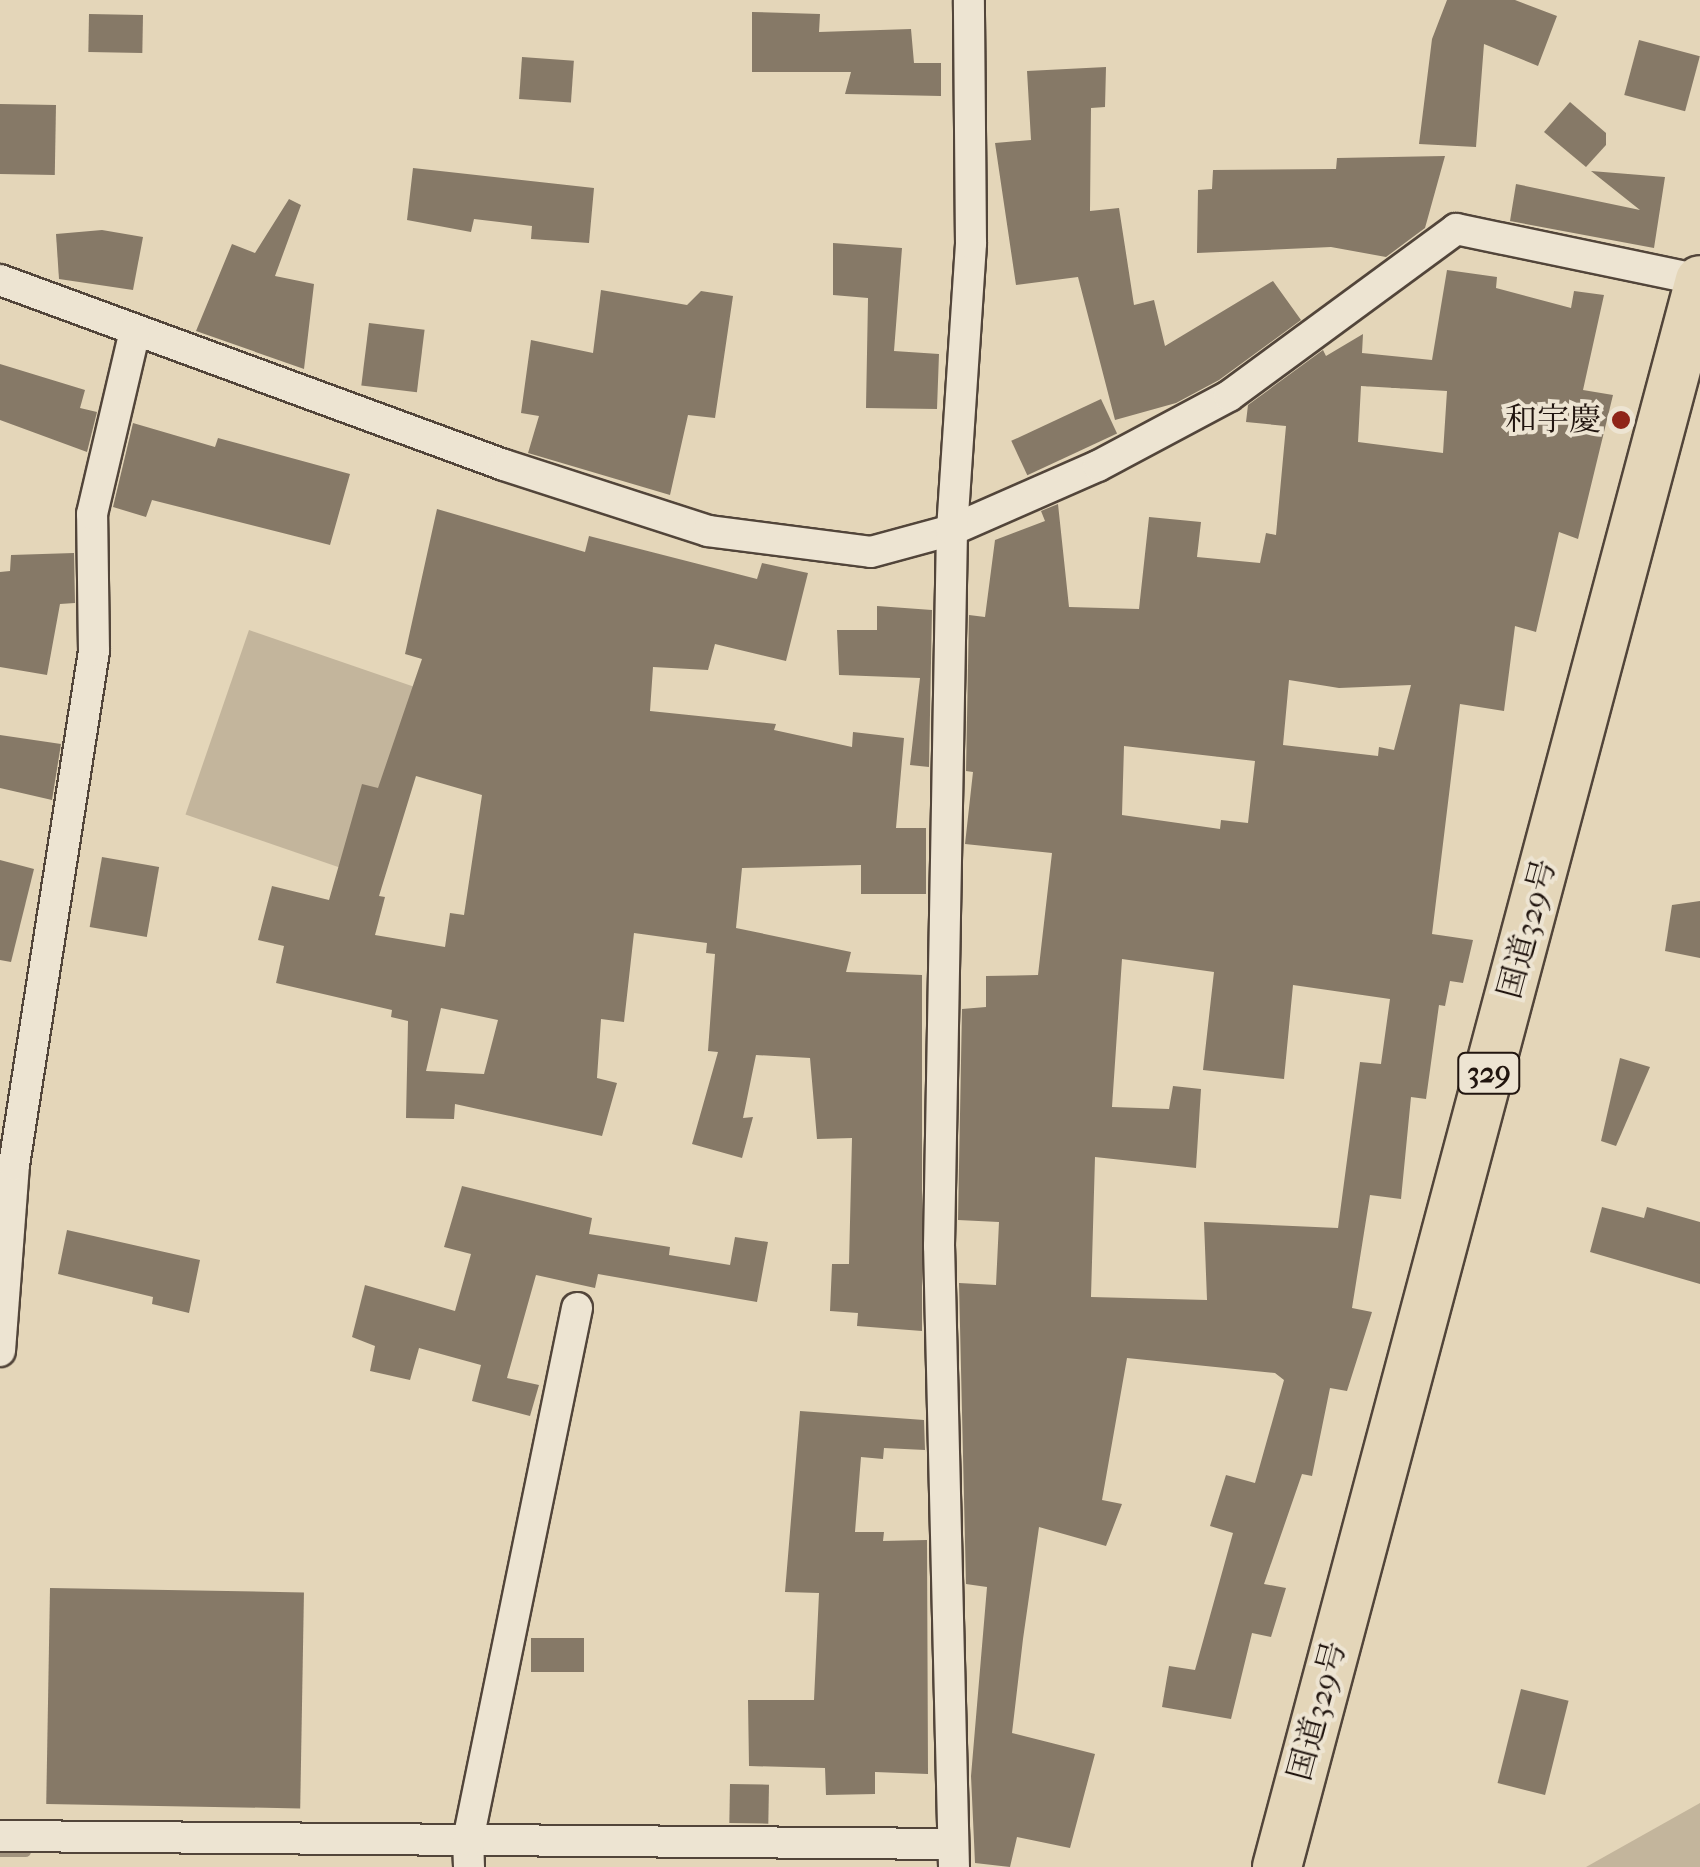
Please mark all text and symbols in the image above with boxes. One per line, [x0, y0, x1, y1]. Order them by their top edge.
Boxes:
place label: 和宇慶 [1505, 401, 1601, 439]
marker: 和宇慶 [1610, 409, 1632, 431]
street label: 国道329号 [1491, 855, 1565, 1003]
road number: 329 [1456, 1048, 1522, 1098]
street label: 国道329号 [1281, 1637, 1355, 1785]

